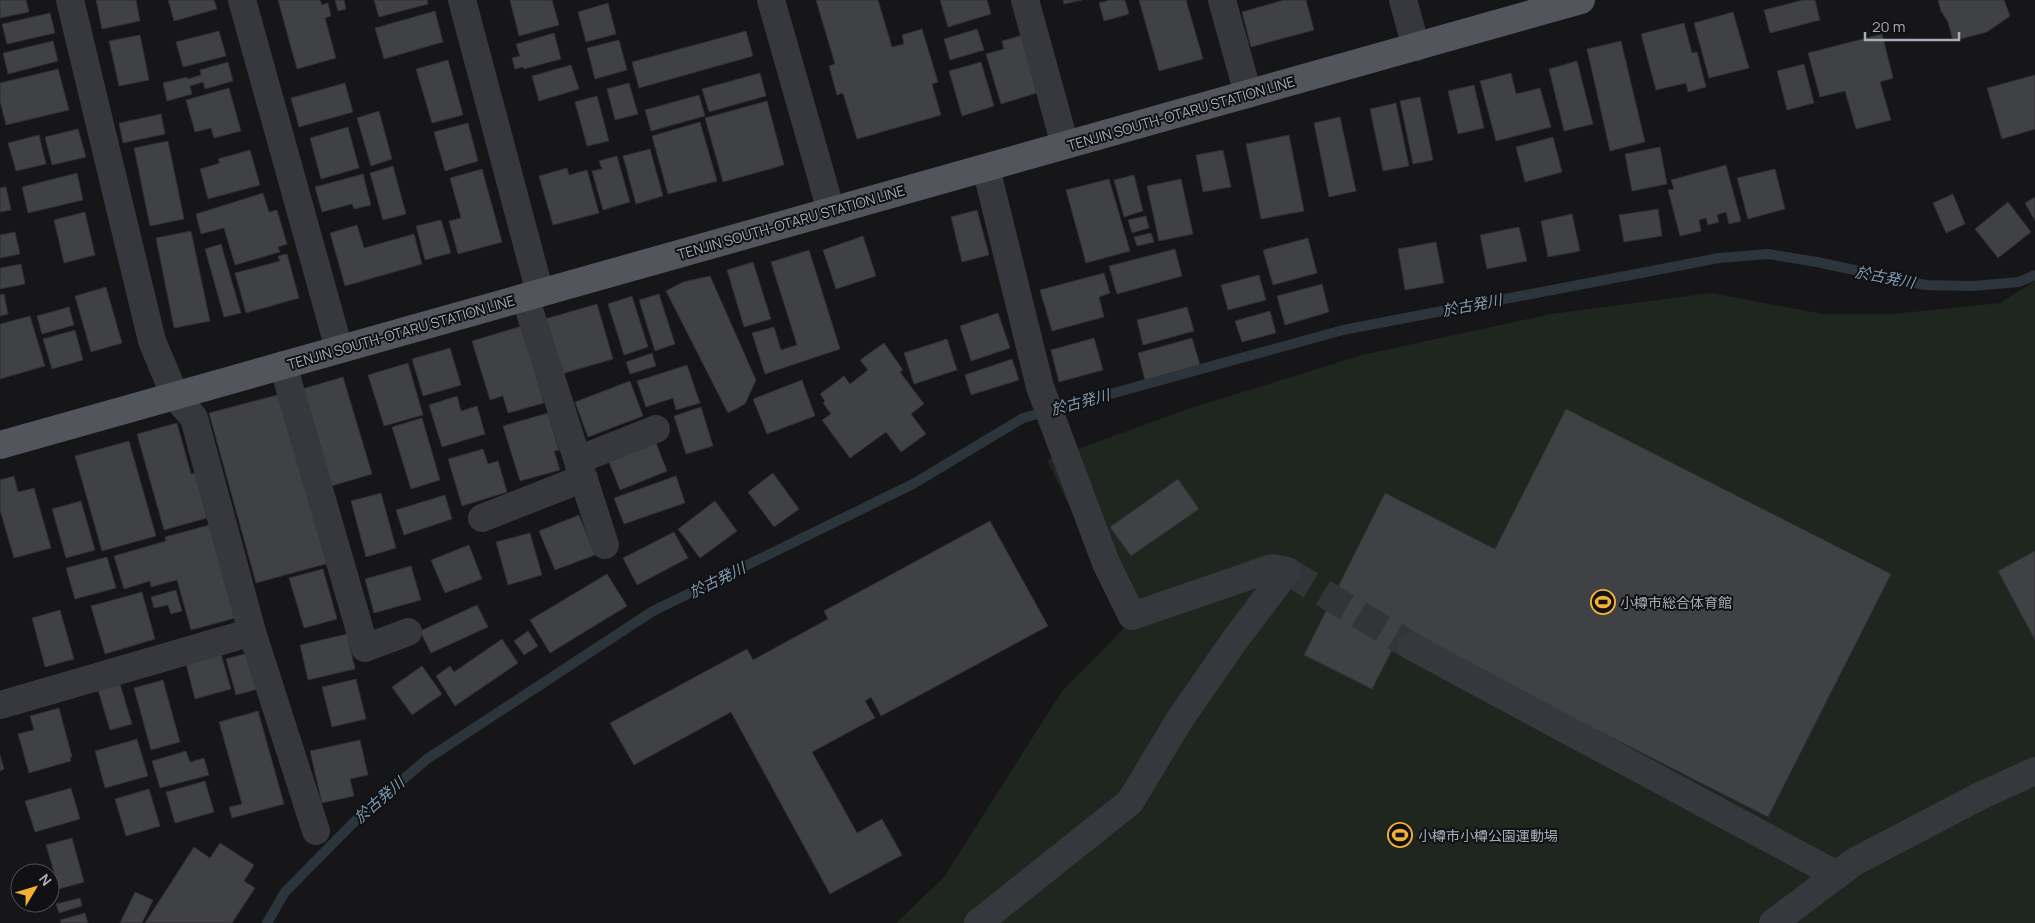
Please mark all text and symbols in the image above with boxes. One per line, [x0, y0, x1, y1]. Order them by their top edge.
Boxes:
scale bar [1865, 10, 1959, 42]
text: 20 m [1872, 16, 1905, 37]
street label: TENJIN SOUTH-OTARU STATION LINE [1065, 71, 1297, 155]
street label: TENJIN SOUTH-OTARU STATION LINE [675, 180, 907, 264]
water label: 於古発川 [1854, 261, 1918, 293]
water label: 於古発川 [1441, 289, 1505, 321]
street label: TENJIN SOUTH-OTARU STATION LINE [285, 290, 517, 374]
water label: 於古発川 [1048, 384, 1114, 420]
water label: 於古発川 [685, 557, 750, 603]
sports icon: 小樽市総合体育館 [1590, 589, 1616, 615]
place label: 小樽市総合体育館 [1620, 593, 1732, 612]
water label: 於古発川 [349, 771, 410, 828]
sports icon: 小樽市小樽公園運動場 [1387, 822, 1413, 848]
place label: 小樽市小樽公園運動場 [1418, 826, 1558, 845]
north arrow [10, 863, 60, 913]
text: N [35, 870, 56, 890]

